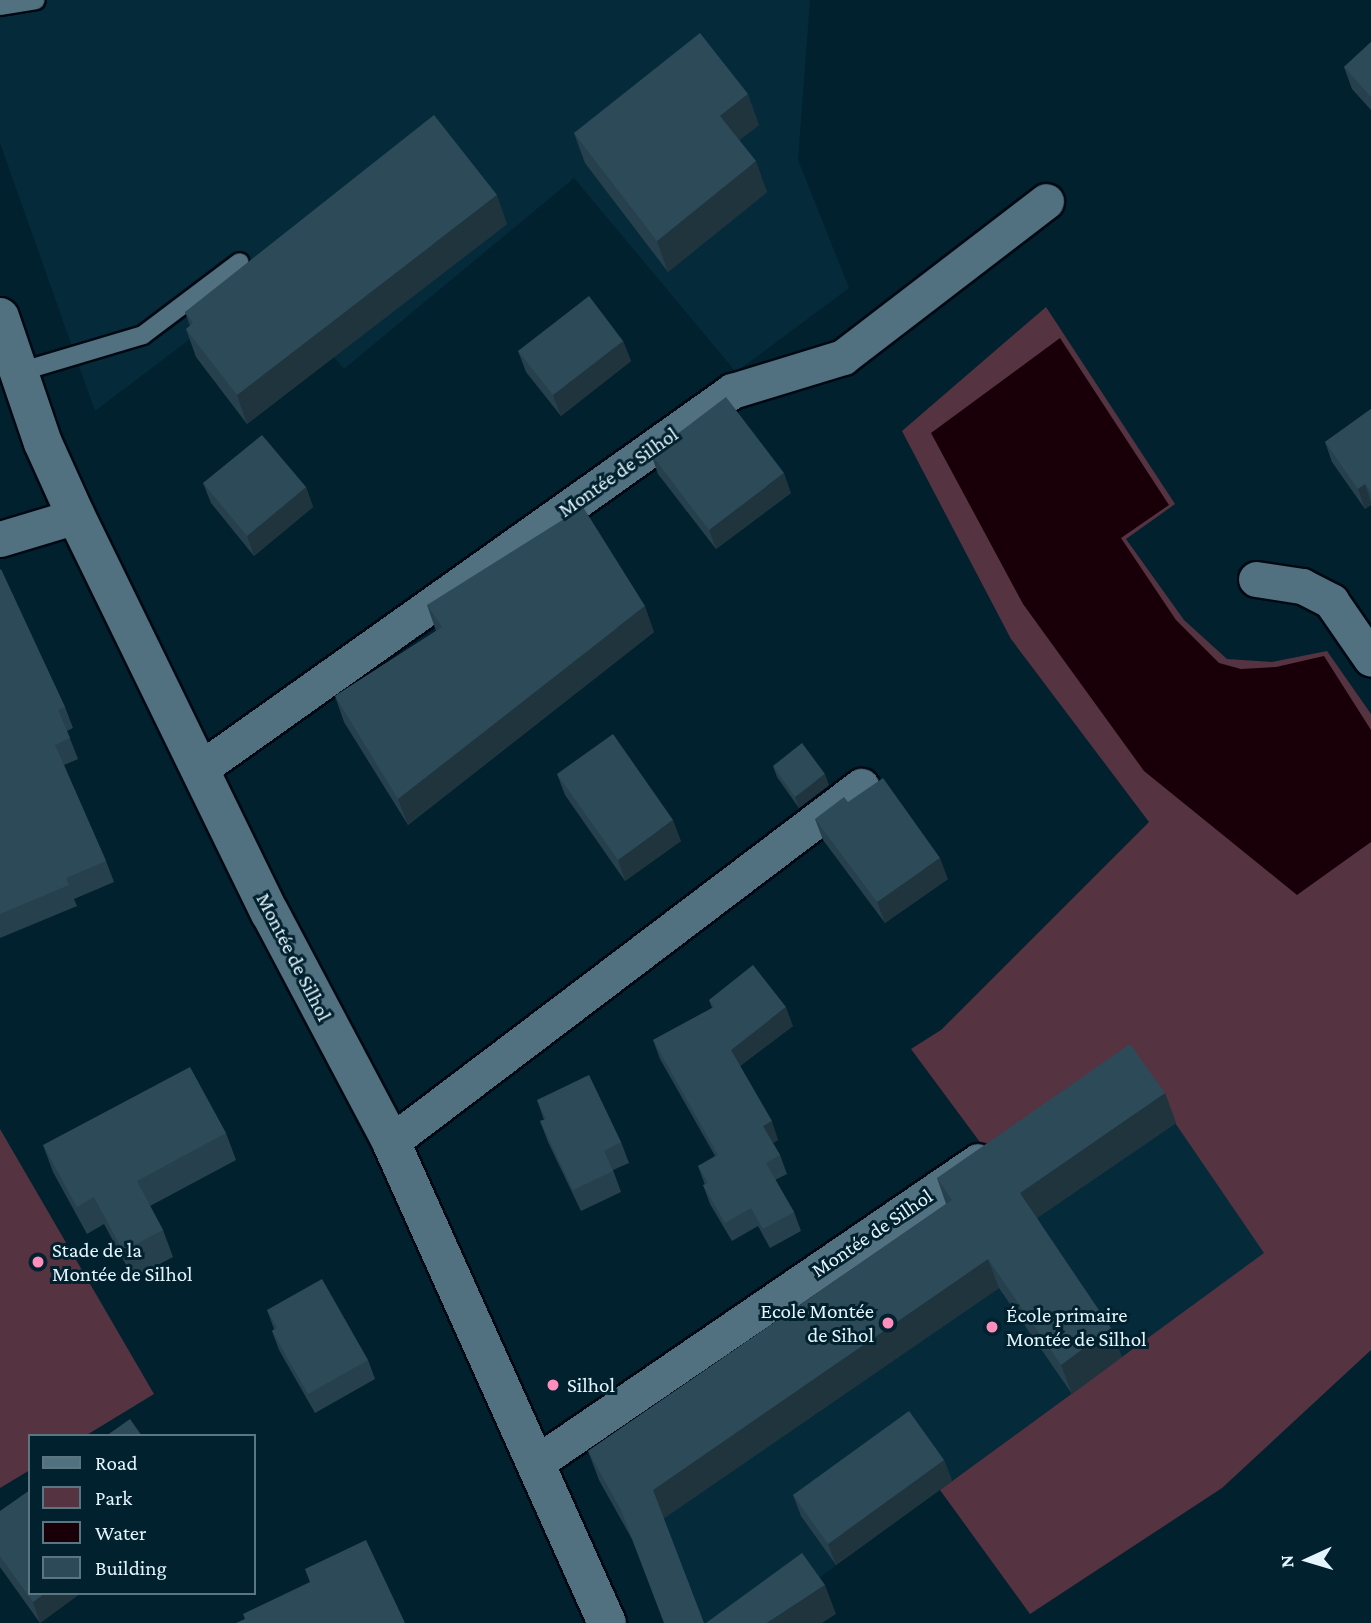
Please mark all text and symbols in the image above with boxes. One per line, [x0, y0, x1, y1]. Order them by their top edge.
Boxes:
street label: Montée de Silhol [553, 421, 683, 523]
street label: Montée de Silhol [251, 889, 337, 1025]
street label: Montée de Silhol [807, 1183, 937, 1283]
place label: Stade de la Montée de Silhol [52, 1237, 193, 1287]
marker: Stade de la Montée de Silhol [30, 1254, 46, 1270]
place label: Ecole Montée de Sihol [760, 1298, 874, 1348]
place label: École primaire Montée de Silhol [1006, 1302, 1147, 1352]
marker: Ecole Montée de Sihol [880, 1315, 896, 1331]
marker: École primaire Montée de Silhol [984, 1319, 1000, 1335]
place label: Silhol [567, 1372, 615, 1398]
marker: Silhol [545, 1377, 561, 1393]
legend [28, 1434, 256, 1595]
text: Road [95, 1451, 138, 1475]
text: Park [95, 1486, 132, 1510]
text: Water [95, 1521, 147, 1545]
north arrow [1273, 1525, 1343, 1595]
text: N [1276, 1554, 1297, 1569]
text: Building [95, 1556, 167, 1580]

